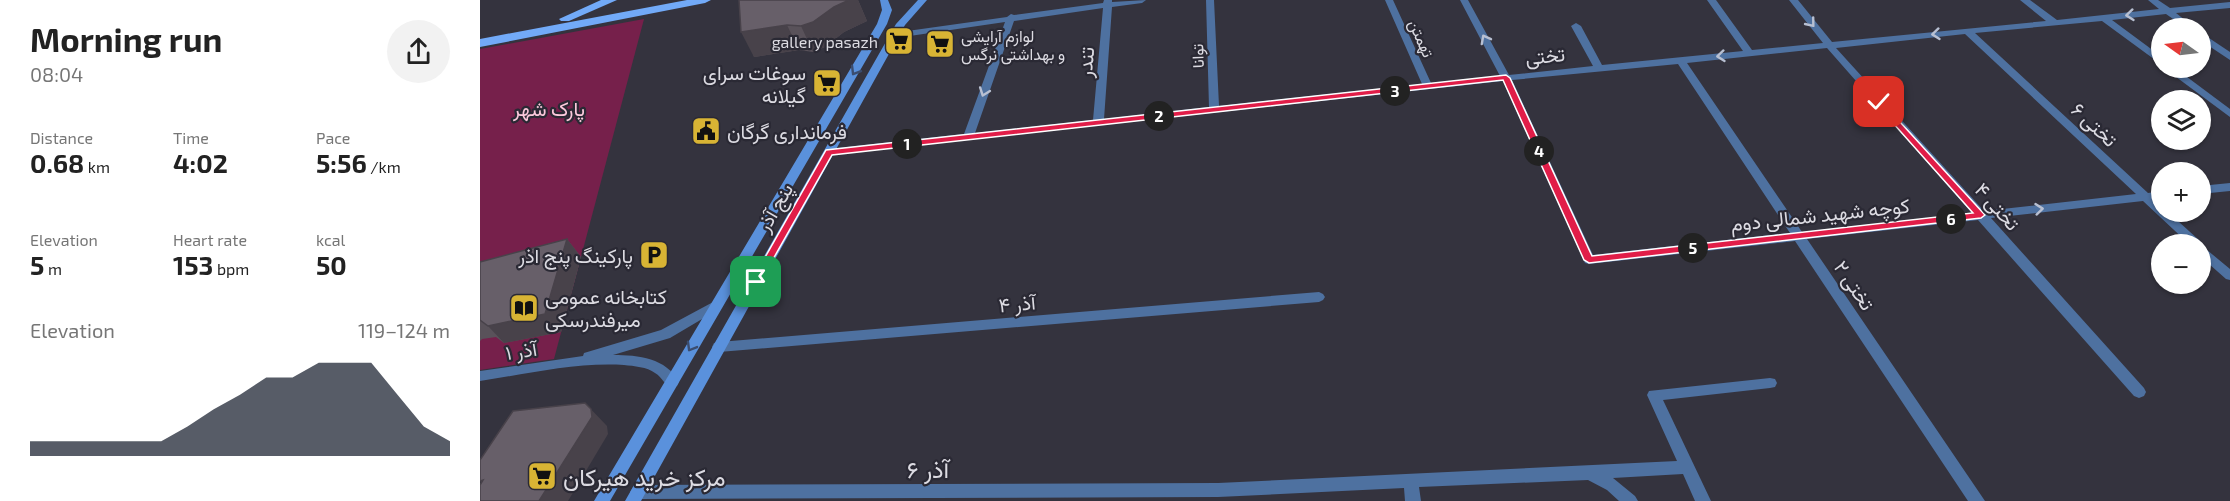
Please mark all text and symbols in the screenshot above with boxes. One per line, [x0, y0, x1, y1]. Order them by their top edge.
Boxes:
one-way arrow [2125, 8, 2135, 21]
street label: تهمتن [1403, 16, 1439, 61]
one-way arrow [1803, 16, 1814, 27]
north arrow [2151, 18, 2211, 78]
map controls [2151, 18, 2211, 294]
text: Morning run [30, 19, 222, 59]
button: share [387, 20, 450, 83]
supermarket icon: gallery pasazh [883, 25, 915, 57]
place label: لوازم آرایشی و بهداشتی نرگس [961, 26, 1065, 65]
one-way arrow [1931, 27, 1941, 40]
supermarket icon: لوازم آرایشی و بهداشتی نرگس [924, 28, 956, 60]
place label: gallery pasazh [772, 32, 878, 51]
one-way arrow [1481, 35, 1492, 45]
street label: تختی [1524, 41, 1566, 70]
street label: توانا [1187, 43, 1209, 69]
street label: تندر [1072, 46, 1100, 80]
one-way arrow [1717, 49, 1726, 62]
place label: سوغات سرای گیلانه [703, 60, 806, 108]
text: 08:04 [30, 62, 83, 86]
one-way arrow [850, 65, 862, 75]
supermarket icon: سوغات سرای گیلانه [811, 67, 843, 99]
pin: 3 [1380, 76, 1410, 106]
pin [1853, 76, 1904, 127]
text: 3 [1390, 81, 1400, 100]
icon: check [1862, 85, 1895, 118]
one-way arrow [978, 86, 991, 97]
button: layers [2151, 90, 2211, 150]
park label: پارک شهر [512, 96, 585, 123]
street label: تختی ۶ [2066, 97, 2123, 152]
pin: 2 [1144, 101, 1174, 131]
text: 2 [1154, 106, 1164, 125]
public building icon: فرمانداری گرگان [690, 115, 722, 147]
place label: فرمانداری گرگان [727, 119, 847, 145]
text: Distance [30, 128, 93, 147]
text: Time [173, 128, 209, 147]
text: Pace [316, 128, 350, 147]
pin: 1 [892, 129, 922, 159]
text: 1 [904, 134, 910, 153]
pin: 4 [1524, 136, 1554, 166]
text: 4 [1534, 141, 1544, 160]
text: 0.68 [30, 147, 84, 178]
text: 4:02 [173, 147, 228, 178]
text: 5:56 [316, 147, 367, 178]
text: km [84, 157, 110, 176]
text: /km [367, 157, 401, 176]
button: + [2151, 162, 2211, 222]
street label: تختی ۴ [1970, 177, 2026, 235]
street label: پنج آذر [750, 178, 800, 238]
street label: کوچه شهید شمالی دوم [1729, 193, 1911, 238]
one-way arrow [2034, 203, 2043, 215]
pin: 6 [1936, 204, 1966, 234]
text: 6 [1946, 209, 1956, 228]
text: Elevation [30, 230, 98, 249]
text: Heart rate [173, 230, 247, 249]
text: kcal [316, 230, 345, 249]
pin: 5 [1678, 233, 1708, 263]
button: − [2151, 234, 2211, 294]
text: 5 [1689, 238, 1697, 257]
parking icon: پارکینگ پنج اذر [638, 239, 670, 271]
place label: پارکینگ پنج اذر [517, 243, 633, 270]
text: 5 [30, 249, 44, 280]
text: 153 [173, 249, 213, 280]
text: 50 [316, 249, 347, 280]
pin [730, 256, 781, 307]
street label: تختی ۲ [1829, 256, 1880, 315]
text: m [44, 259, 62, 278]
text: bpm [213, 259, 249, 278]
icon: arrive [739, 265, 772, 298]
place label: کتابخانه عمومی میرفندرسکی [545, 284, 667, 333]
street label: آذر ۴ [998, 289, 1038, 319]
library icon: کتابخانه عمومی میرفندرسکی [508, 292, 540, 324]
text: Elevation [30, 318, 115, 342]
text: 119–124 m [358, 318, 450, 342]
street label: ۱ آذر [504, 335, 540, 366]
one-way arrow [687, 341, 699, 351]
street label: آذر ۶ [907, 454, 952, 485]
supermarket icon: مرکز خرید هیرکان [526, 460, 558, 492]
place label: مرکز خرید هیرکان [563, 462, 725, 493]

